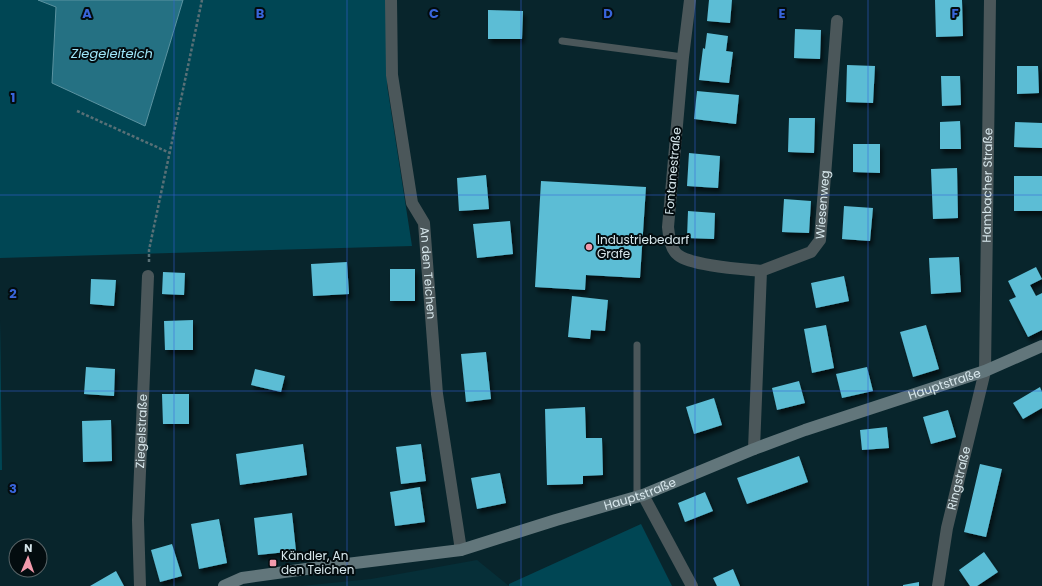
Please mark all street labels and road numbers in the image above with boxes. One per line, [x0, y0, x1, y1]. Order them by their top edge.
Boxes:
street label: Fontanestraße [660, 126, 685, 215]
street label: Hambacher Straße [978, 128, 996, 243]
street label: Wiesenweg [811, 170, 833, 240]
street label: An den Teichen [416, 226, 440, 320]
street label: Hauptstraße [906, 364, 983, 404]
street label: Ziegelstraße [131, 394, 151, 469]
street label: Ringstraße [943, 444, 974, 512]
street label: Hauptstraße [602, 473, 679, 514]

